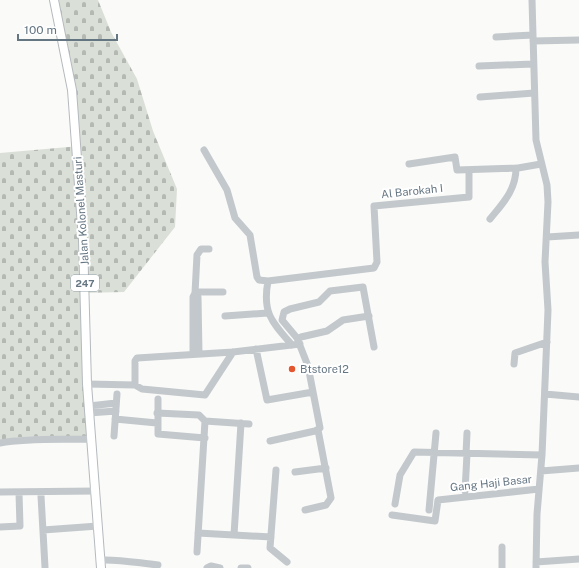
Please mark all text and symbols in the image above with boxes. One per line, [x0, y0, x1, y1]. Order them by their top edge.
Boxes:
scale bar [18, 16, 117, 42]
text: 100 m [24, 23, 57, 37]
street label: Jalan Kolonel Masturi [71, 156, 91, 266]
street label: Al Barokah I [381, 182, 443, 200]
road number: 247 [71, 275, 99, 291]
place label: Btstore12 [300, 363, 349, 375]
marker: Btstore12 [287, 364, 297, 374]
street label: Gang Haji Basar [449, 473, 533, 493]

